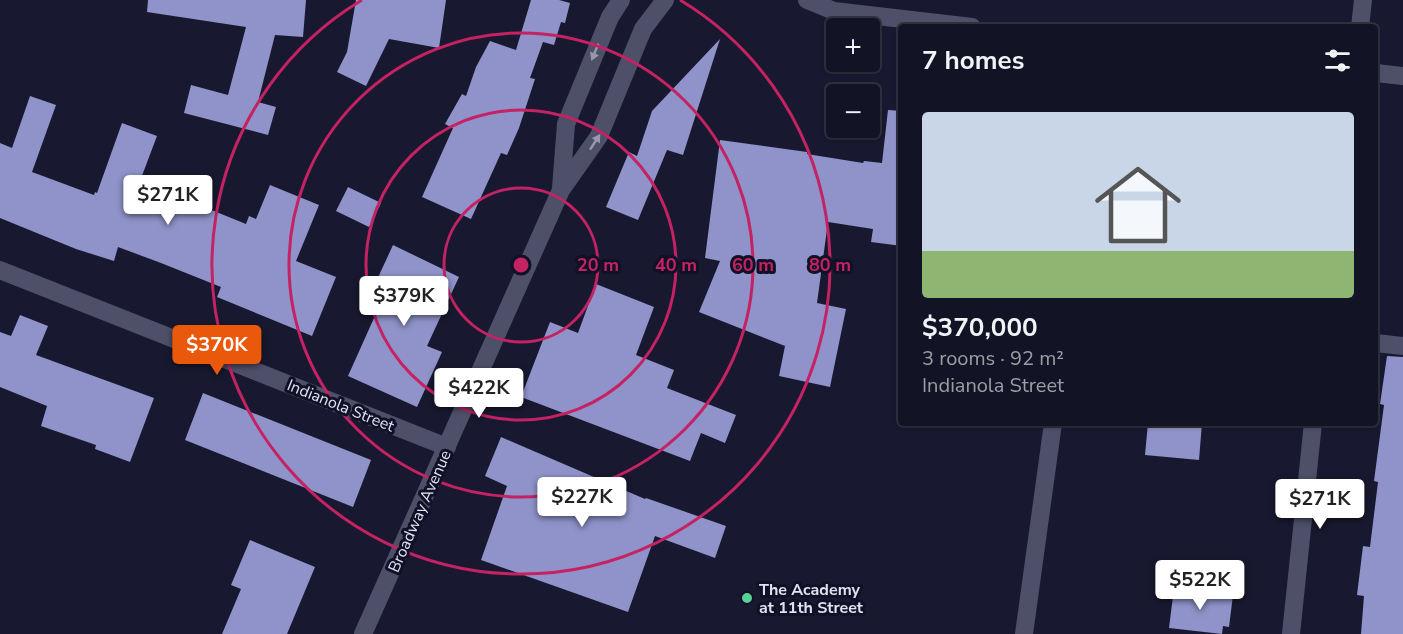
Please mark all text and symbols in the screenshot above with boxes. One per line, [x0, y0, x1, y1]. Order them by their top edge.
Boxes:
map controls [826, 18, 880, 138]
button: + [826, 18, 880, 72]
text: 7 homes [922, 43, 1024, 78]
one-way arrow [590, 44, 600, 62]
icon: filters [1321, 44, 1354, 77]
button: − [826, 84, 880, 138]
one-way arrow [589, 134, 601, 150]
icon: home [1084, 151, 1192, 259]
pin: $271K [126, 175, 210, 226]
text: $271K [137, 181, 199, 208]
text: 20 m [577, 253, 619, 277]
text: 40 m [655, 253, 697, 277]
text: 60 m [732, 253, 774, 277]
text: 80 m [809, 253, 851, 277]
centre of rings [511, 255, 531, 275]
pin: $379K [362, 276, 446, 327]
text: $379K [373, 282, 435, 309]
text: $370,000 [922, 310, 1038, 345]
pin: $370K [175, 325, 259, 376]
text: $370K [186, 331, 248, 358]
text: 3 rooms · 92 m² [922, 345, 1064, 372]
pin: $422K [437, 368, 521, 419]
text: Indianola Street [922, 372, 1064, 399]
street label: Indianola Street [284, 374, 398, 438]
text: $422K [448, 374, 510, 401]
street label: Broadway Avenue [383, 447, 457, 576]
pin: $227K [540, 477, 624, 528]
pin: $271K [1278, 479, 1362, 530]
text: $227K [551, 483, 613, 510]
text: $271K [1289, 485, 1351, 512]
pin: $522K [1158, 560, 1242, 611]
text: $522K [1169, 566, 1231, 593]
place label: The Academy at 11th Street [759, 579, 864, 619]
marker: The Academy at 11th Street [740, 591, 754, 605]

